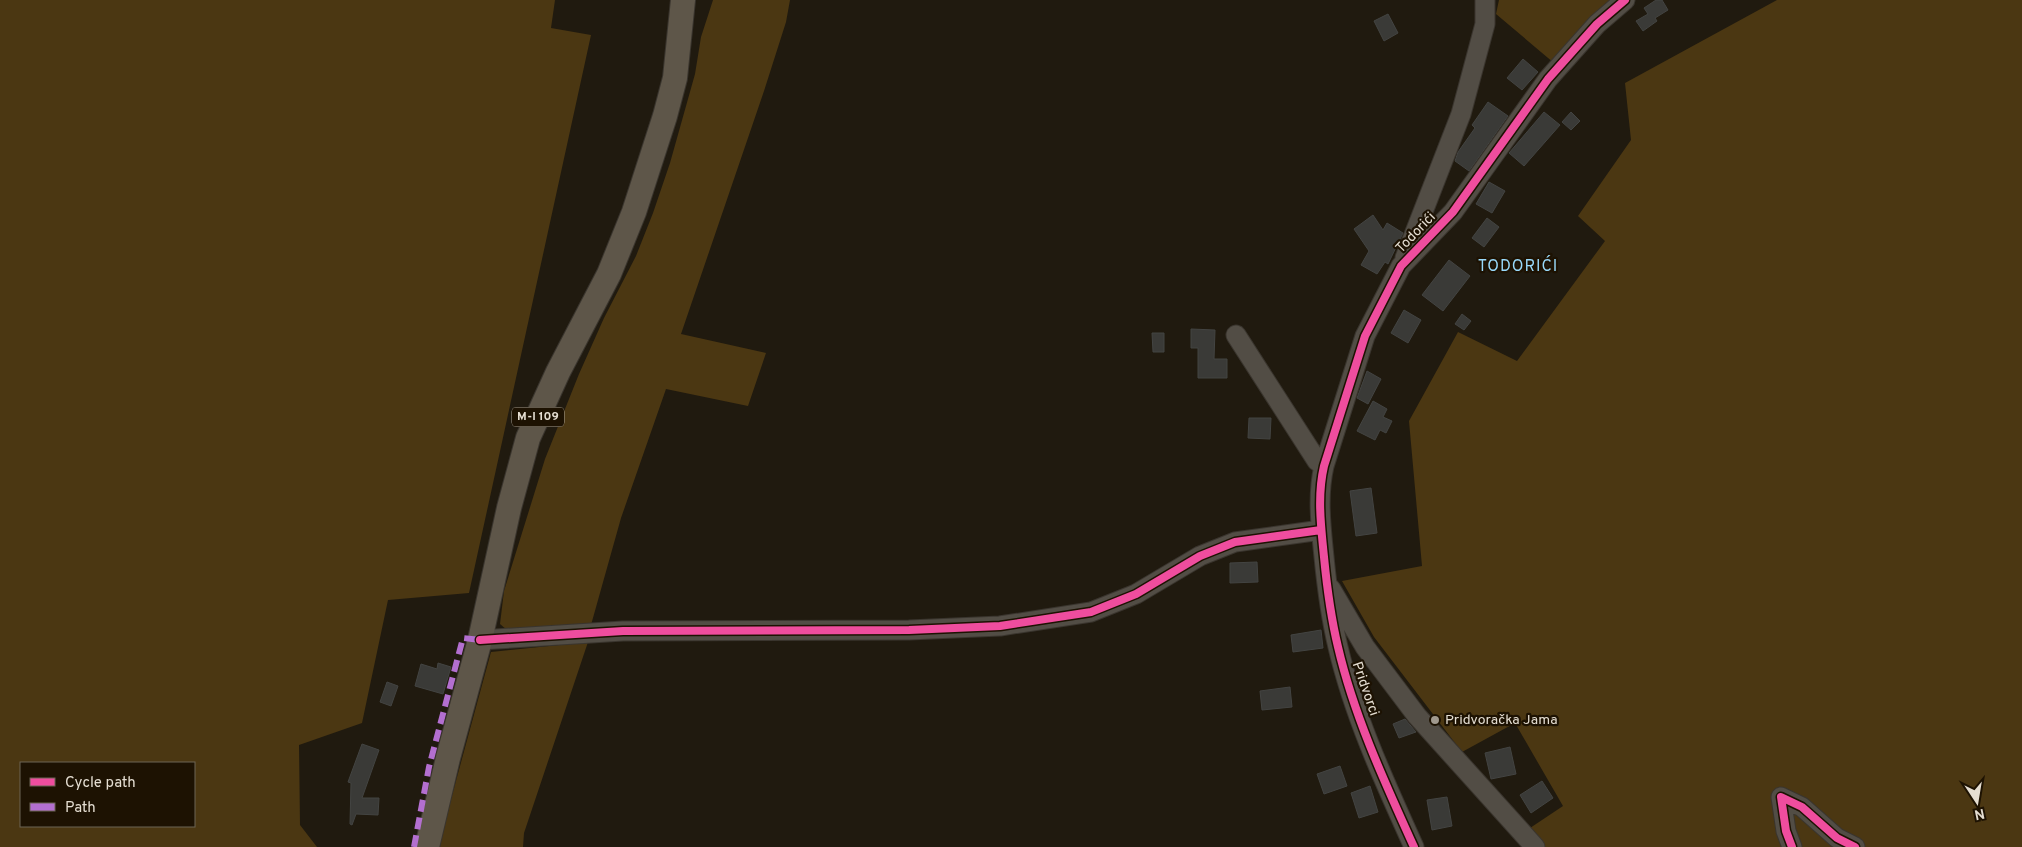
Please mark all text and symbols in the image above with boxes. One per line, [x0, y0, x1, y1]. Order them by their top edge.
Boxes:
street label: Todorići [1393, 209, 1439, 257]
district label: TODORIĆI [1478, 255, 1558, 277]
road number: M-I 109 [512, 408, 564, 427]
street label: Pridvorci [1348, 660, 1382, 718]
place label: Pridvoračka Jama [1445, 712, 1558, 729]
marker: Pridvoračka Jama [1429, 714, 1441, 726]
legend [20, 762, 195, 827]
text: Cycle path [65, 774, 136, 793]
north arrow [1952, 777, 2002, 827]
text: Path [65, 799, 96, 818]
text: N [1973, 804, 1986, 823]

